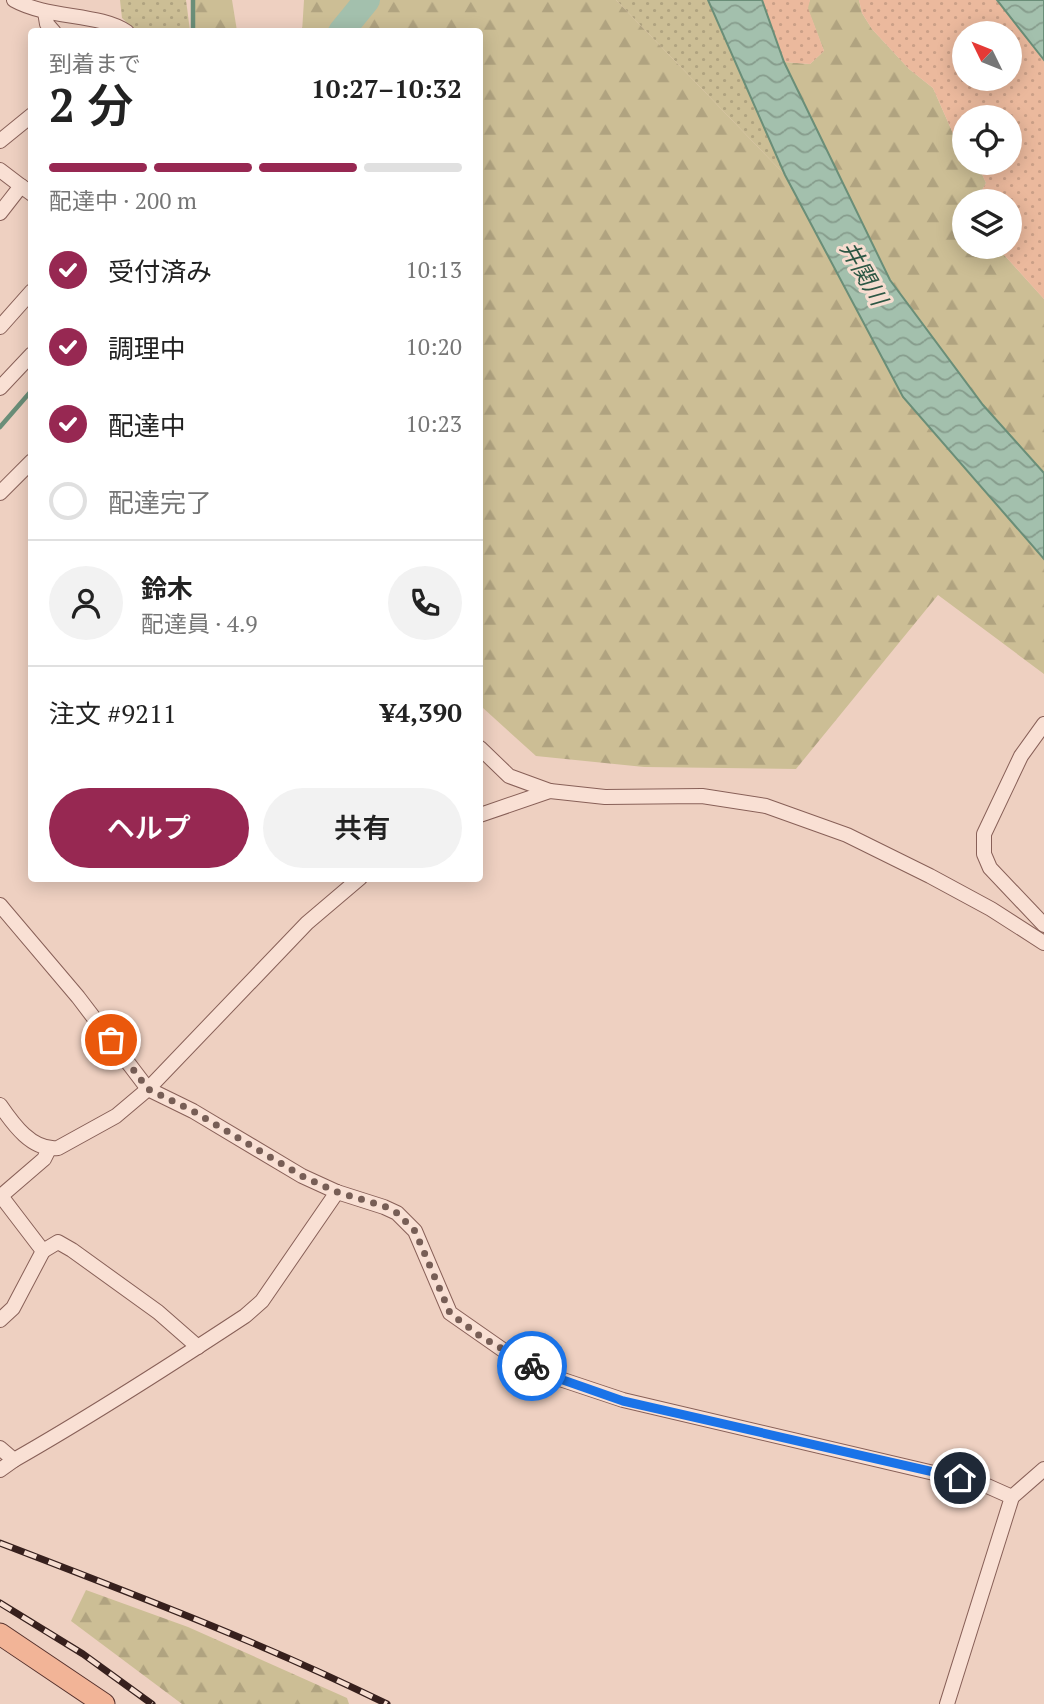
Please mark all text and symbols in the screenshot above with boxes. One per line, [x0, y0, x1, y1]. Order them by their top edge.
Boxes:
north arrow [952, 21, 1022, 91]
map controls [952, 21, 1022, 259]
text: 到着まで [49, 48, 141, 79]
text: 10:27–10:32 [311, 71, 462, 105]
text: 2 分 [49, 74, 133, 135]
button: locate [952, 105, 1022, 175]
text: 配達中 · 200 m [49, 185, 197, 216]
button: layers [952, 189, 1022, 259]
water label: 井関川 [833, 235, 896, 313]
icon: check [49, 251, 87, 289]
text: 受付済み [108, 254, 212, 288]
text: 10:13 [405, 254, 462, 285]
icon: check [49, 328, 87, 366]
text: 調理中 [108, 331, 186, 365]
text: 10:20 [405, 331, 462, 362]
icon: check [49, 405, 87, 443]
text: 配達中 [108, 408, 186, 442]
text: 10:23 [405, 408, 462, 439]
text: 配達完了 [108, 485, 212, 519]
button: person [49, 566, 123, 640]
button: phone [388, 566, 462, 640]
text: 鈴木 [141, 571, 193, 605]
text: 配達員 · 4.9 [141, 608, 258, 639]
text: ¥4,390 [381, 695, 462, 729]
text: 注文 #9211 [49, 696, 177, 730]
button: ヘルプ [49, 788, 249, 868]
button: 共有 [263, 788, 462, 868]
pin [81, 1010, 141, 1070]
icon: bag [92, 1021, 130, 1059]
courier [497, 1331, 567, 1401]
icon: bike [513, 1347, 551, 1385]
pin [930, 1448, 990, 1508]
icon: home [941, 1459, 979, 1497]

